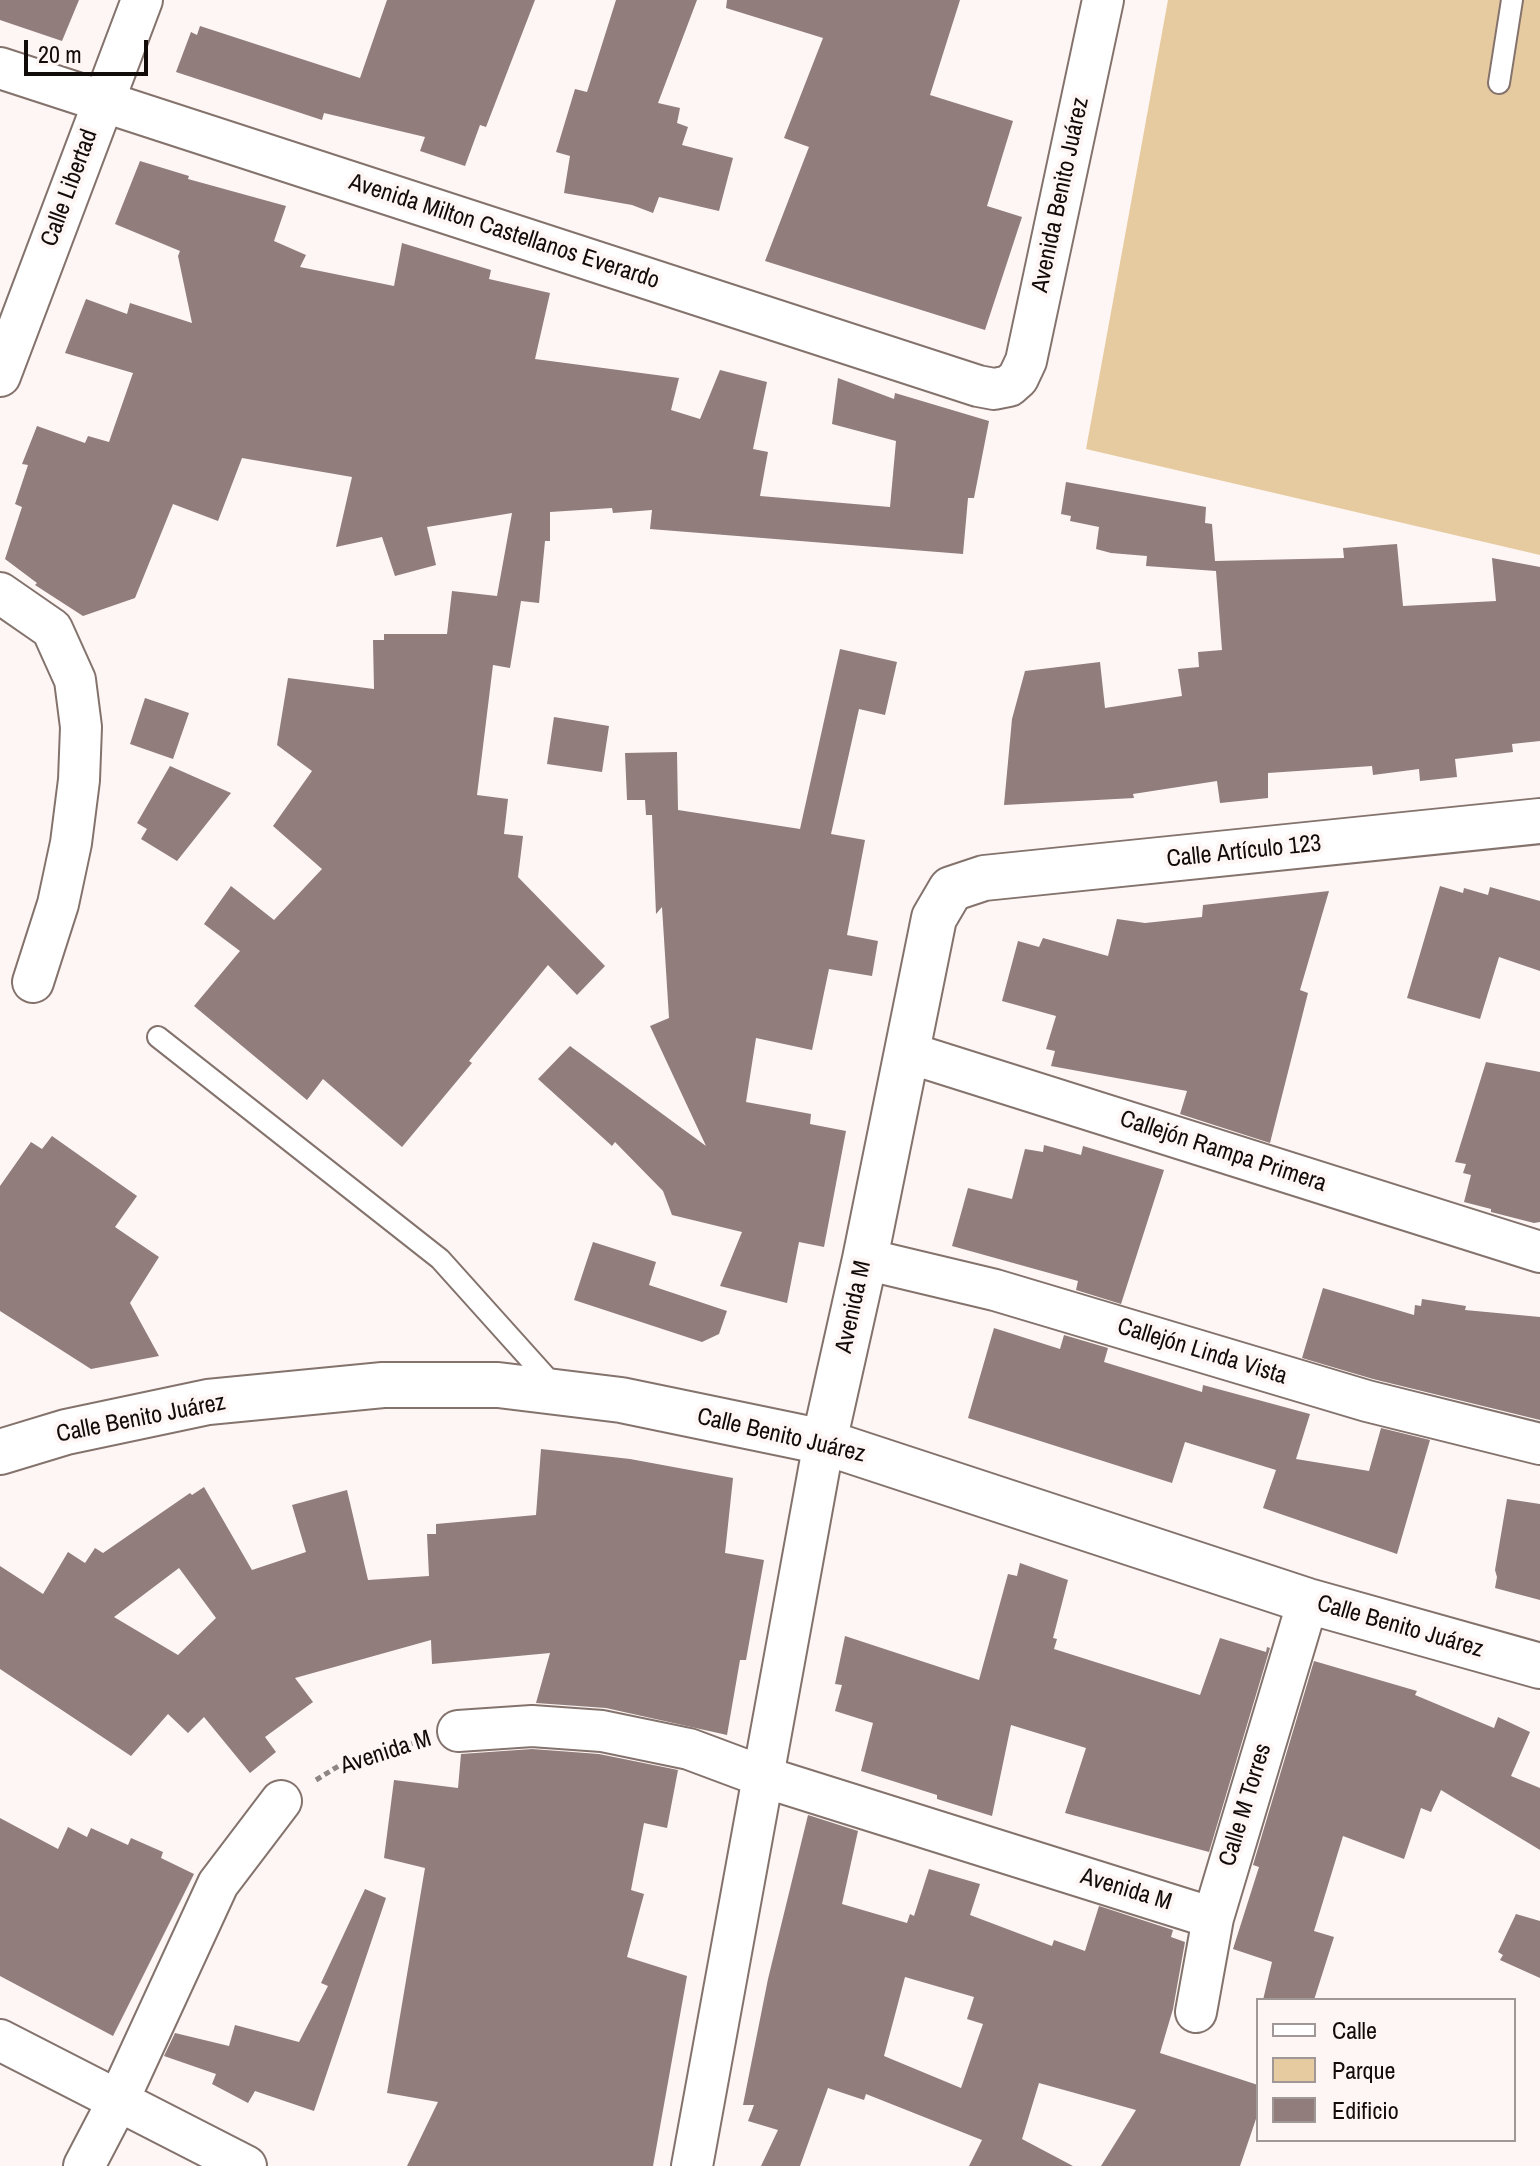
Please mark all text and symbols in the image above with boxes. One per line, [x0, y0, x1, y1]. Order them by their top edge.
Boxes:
scale bar [28, 24, 152, 74]
text: 20 m [38, 38, 82, 70]
street label: Avenida Benito Juárez [1026, 95, 1096, 295]
street label: Calle Libertad [36, 126, 104, 250]
street label: Avenida Milton Castellanos Everardo [345, 168, 663, 296]
street label: Calle Artículo 123 [1165, 830, 1323, 874]
street label: Callejón Rampa Primera [1116, 1105, 1330, 1199]
street label: Avenida M [830, 1258, 878, 1356]
street label: Callejón Linda Vista [1114, 1313, 1290, 1391]
street label: Calle Benito Juárez [54, 1388, 228, 1450]
street label: Calle Benito Juárez [694, 1403, 868, 1469]
street label: Calle Benito Juárez [1313, 1589, 1487, 1665]
street label: Avenida M [337, 1725, 435, 1781]
street label: Calle M Torres [1214, 1740, 1278, 1870]
street label: Avenida M [1077, 1863, 1175, 1917]
legend [1256, 1998, 1516, 2142]
text: Calle [1332, 2014, 1377, 2046]
text: Parque [1332, 2054, 1395, 2086]
text: Edificio [1332, 2094, 1399, 2126]

